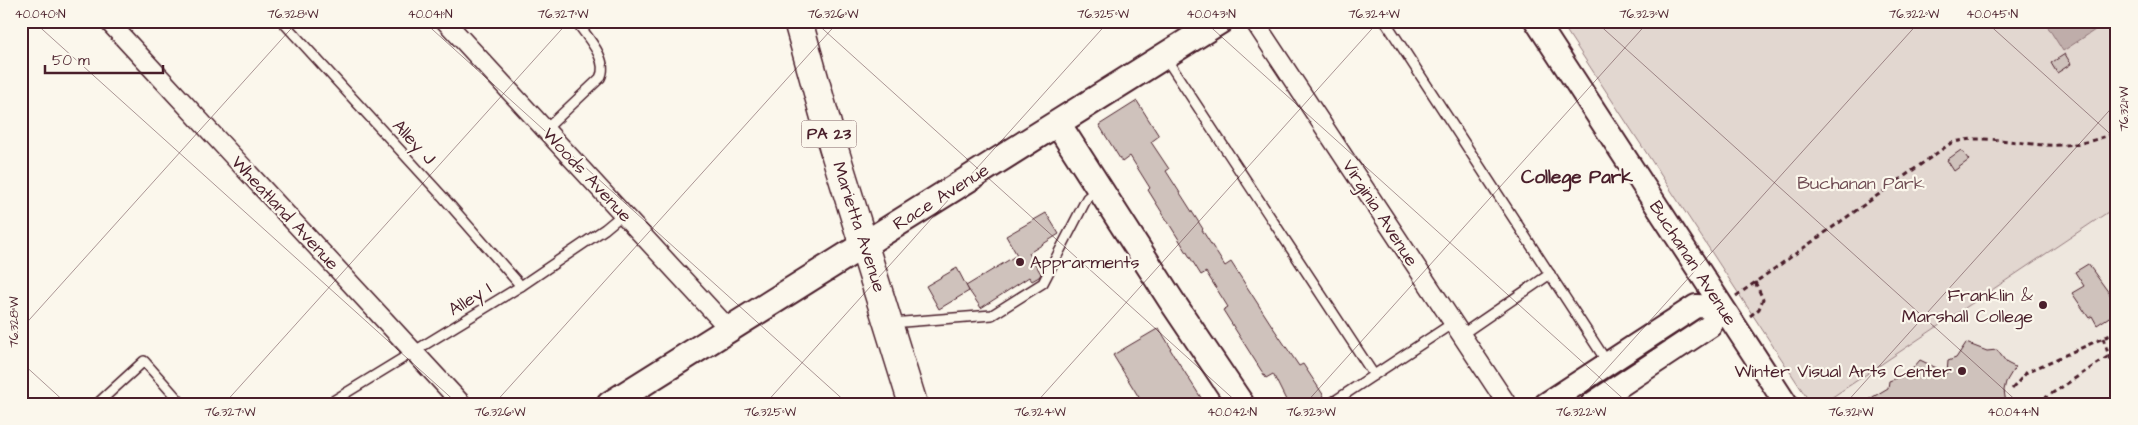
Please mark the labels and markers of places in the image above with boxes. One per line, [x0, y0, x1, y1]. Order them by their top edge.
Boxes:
place label: Apprarments [1030, 250, 1140, 275]
marker: Apprarments [1014, 256, 1026, 268]
place label: Franklin & Marshall College [1902, 283, 2033, 330]
marker: Franklin & Marshall College [2037, 299, 2049, 311]
place label: Winter Visual Arts Center [1734, 359, 1952, 384]
marker: Winter Visual Arts Center [1956, 365, 1968, 377]

